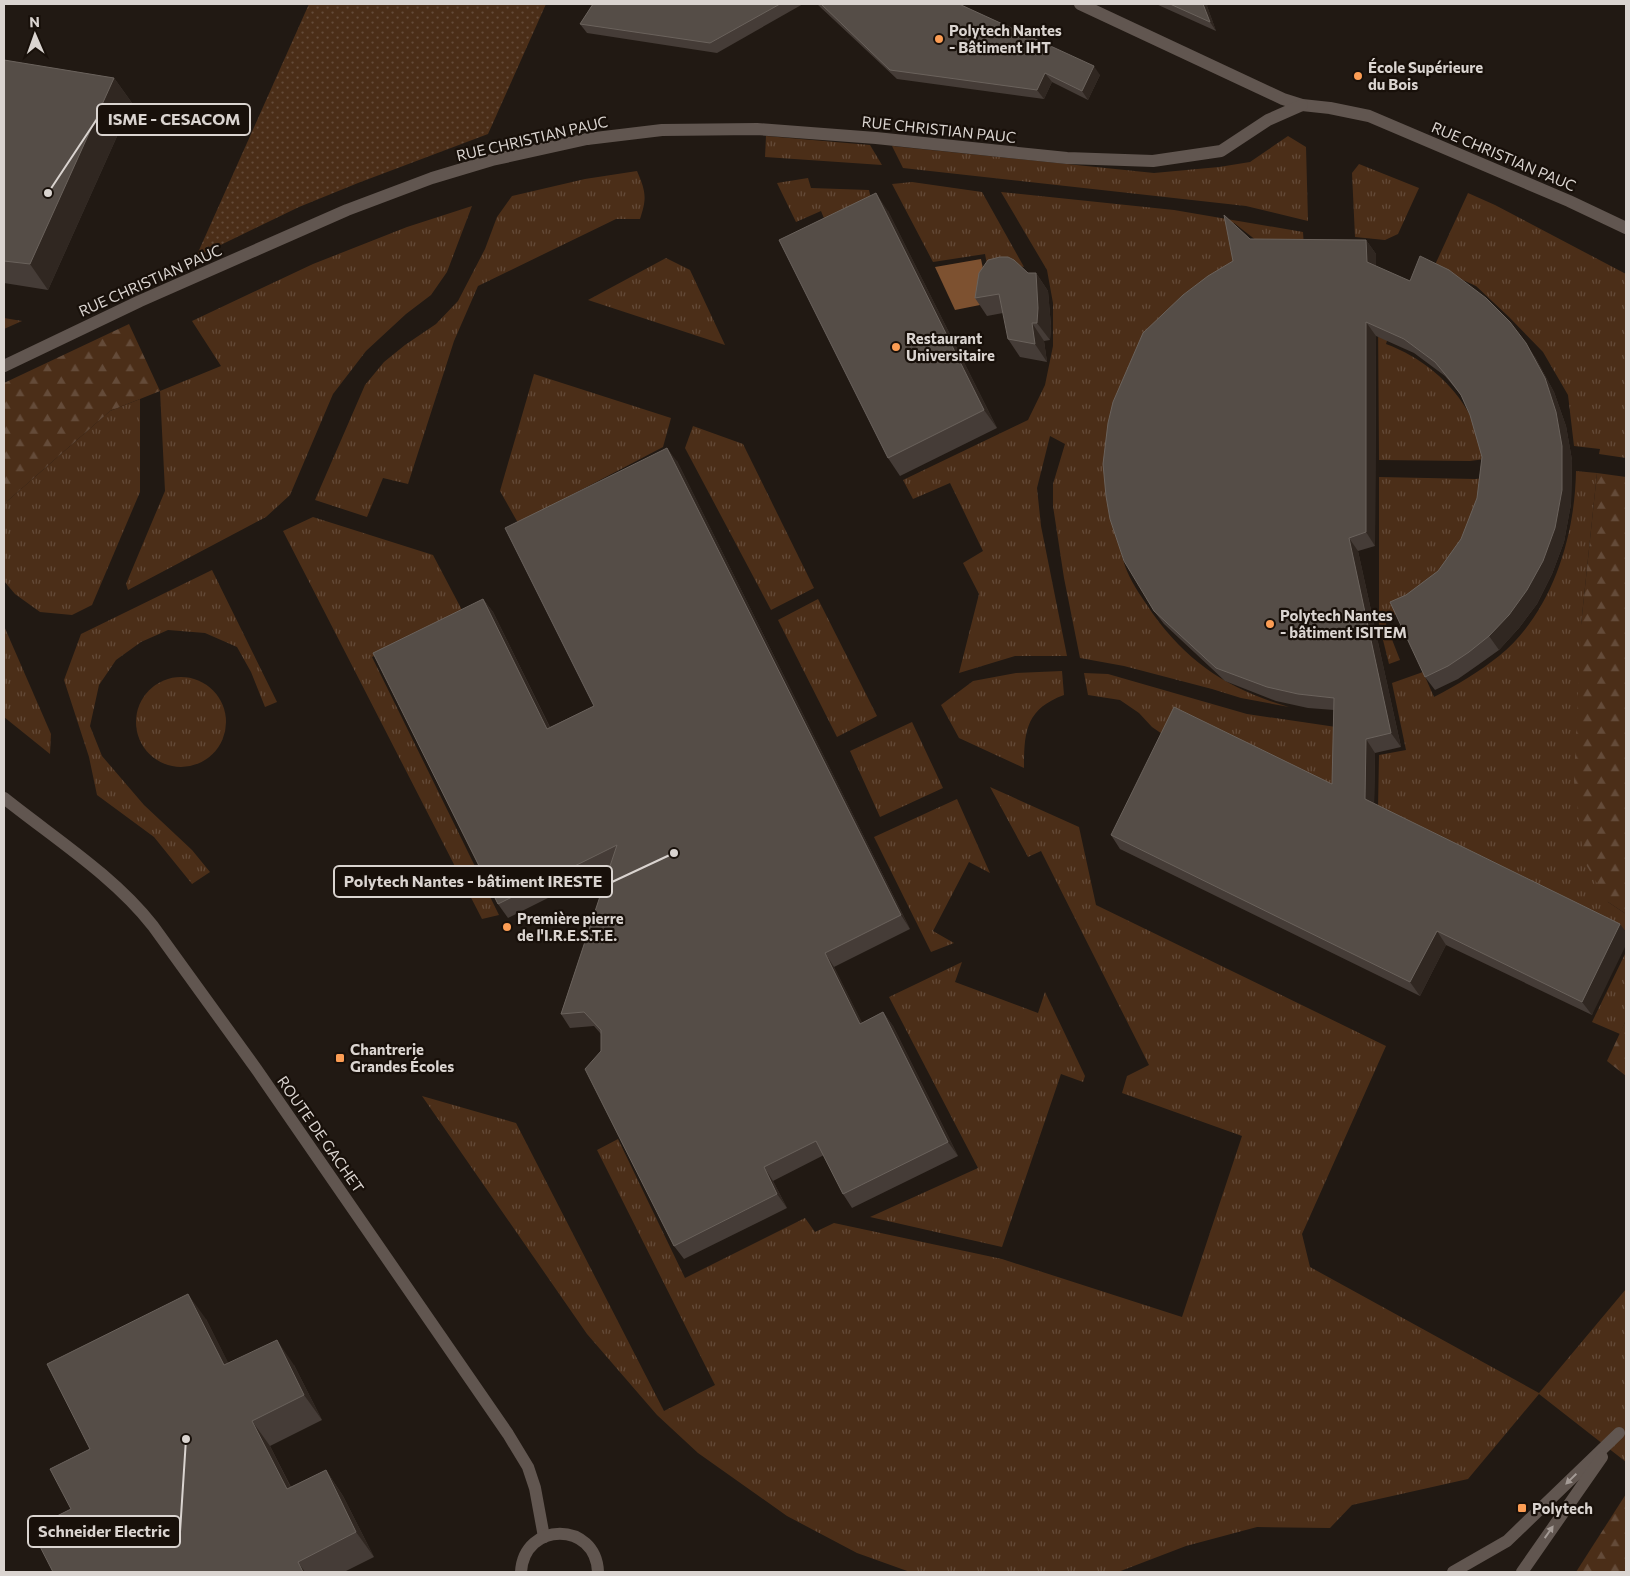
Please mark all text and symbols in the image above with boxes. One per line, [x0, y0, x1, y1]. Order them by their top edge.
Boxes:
north arrow [10, 10, 60, 60]
text: N [29, 13, 40, 30]
place label: Polytech Nantes - Bâtiment IHT [949, 21, 1062, 56]
marker: Polytech Nantes - Bâtiment IHT [933, 33, 945, 45]
place label: École Supérieure du Bois [1368, 58, 1483, 93]
marker: École Supérieure du Bois [1352, 70, 1364, 82]
callout: ISME - CESACOM [97, 104, 250, 135]
text: ISME - CESACOM [108, 109, 240, 128]
street label: RUE CHRISTIAN PAUC [454, 112, 610, 164]
street label: RUE CHRISTIAN PAUC [861, 112, 1017, 146]
street label: RUE CHRISTIAN PAUC [1429, 117, 1579, 195]
street label: RUE CHRISTIAN PAUC [76, 240, 224, 320]
place label: Restaurant Universitaire [906, 329, 995, 364]
marker: Restaurant Universitaire [890, 341, 902, 353]
place label: Polytech Nantes - bâtiment ISITEM [1280, 606, 1407, 641]
marker: Polytech Nantes - bâtiment ISITEM [1264, 618, 1276, 630]
callout: Polytech Nantes - bâtiment IRESTE [334, 866, 612, 897]
text: Polytech Nantes - bâtiment IRESTE [344, 871, 602, 890]
place label: Première pierre de l'I.R.E.S.T.E. [517, 909, 624, 944]
marker: Première pierre de l'I.R.E.S.T.E. [501, 921, 513, 933]
place label: Chantrerie Grandes Écoles [350, 1040, 454, 1075]
marker: Chantrerie Grandes Écoles [334, 1052, 346, 1064]
street label: ROUTE DE GACHET [274, 1072, 368, 1196]
one-way arrow [1566, 1473, 1578, 1485]
place label: Polytech [1532, 1499, 1593, 1517]
marker: Polytech [1516, 1502, 1528, 1514]
callout: Schneider Electric [28, 1516, 180, 1547]
text: Schneider Electric [38, 1521, 170, 1540]
one-way arrow [1544, 1525, 1554, 1539]

